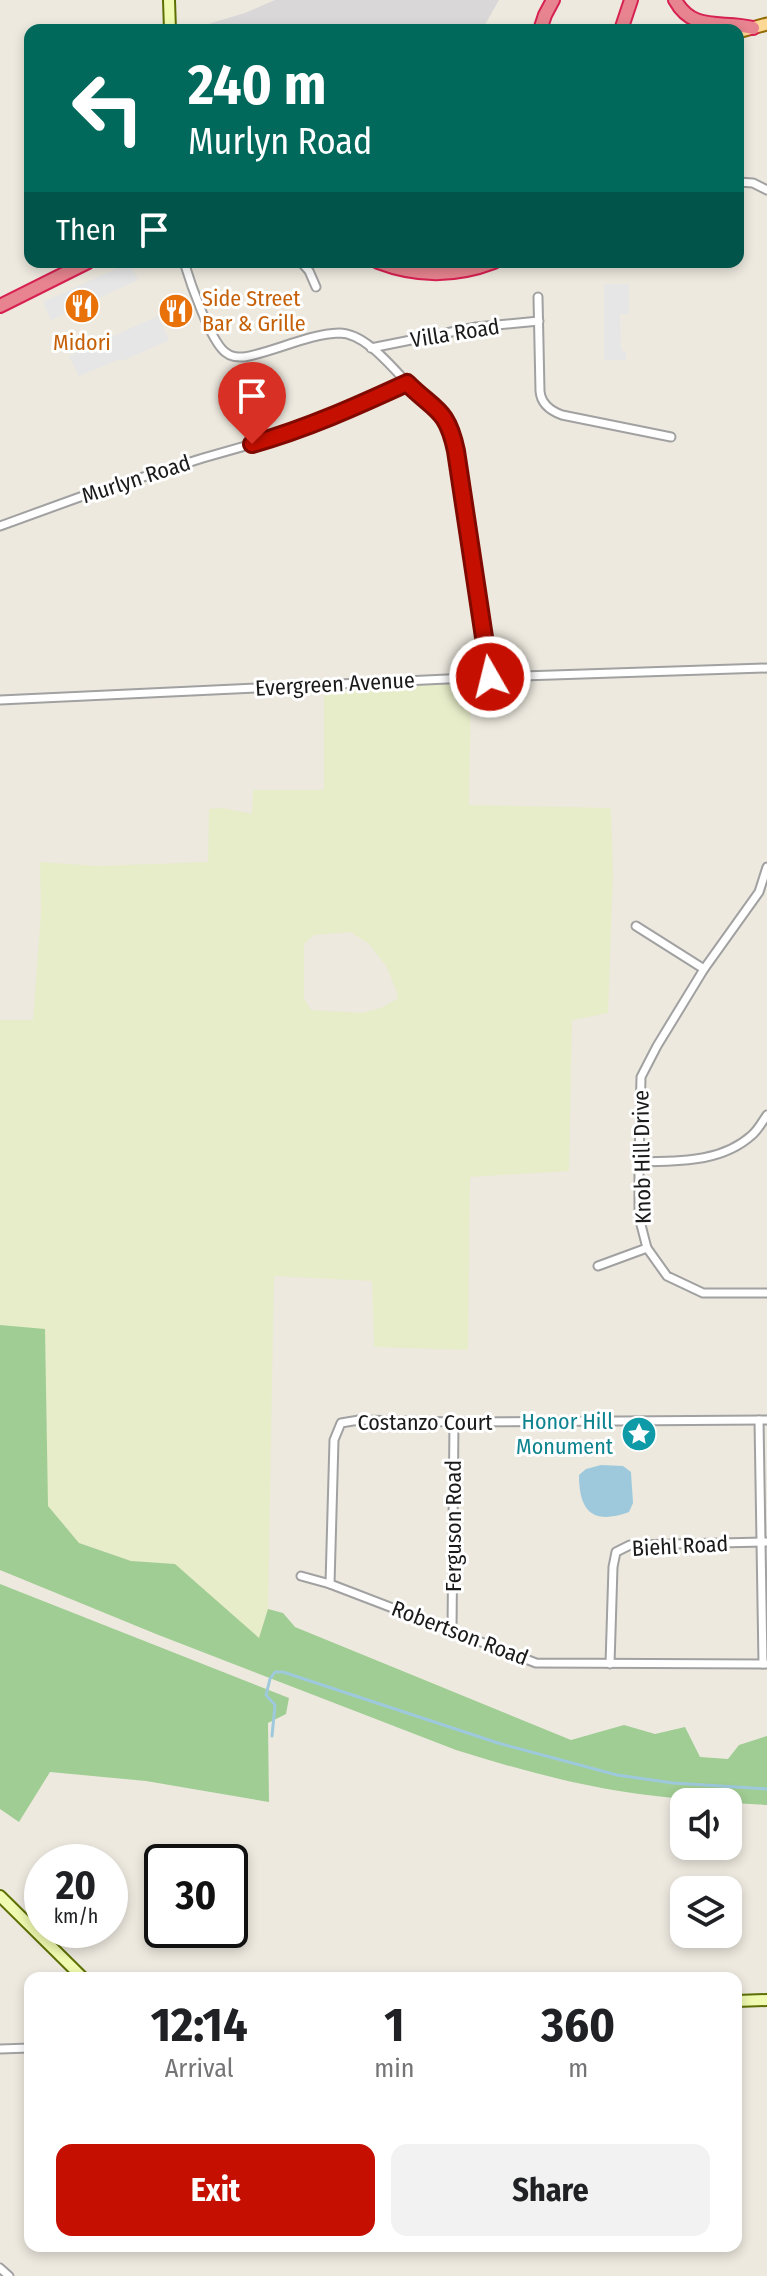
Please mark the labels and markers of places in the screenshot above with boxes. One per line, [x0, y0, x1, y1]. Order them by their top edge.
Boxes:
place label: Side Street Bar & Grille [202, 285, 306, 337]
restaurant icon: Midori [63, 287, 101, 325]
restaurant icon: Side Street Bar & Grille [157, 292, 195, 330]
place label: Midori [53, 329, 111, 356]
pin [218, 362, 286, 444]
place label: Honor Hill Monument [516, 1408, 614, 1460]
place icon: Honor Hill Monument [620, 1415, 658, 1453]

